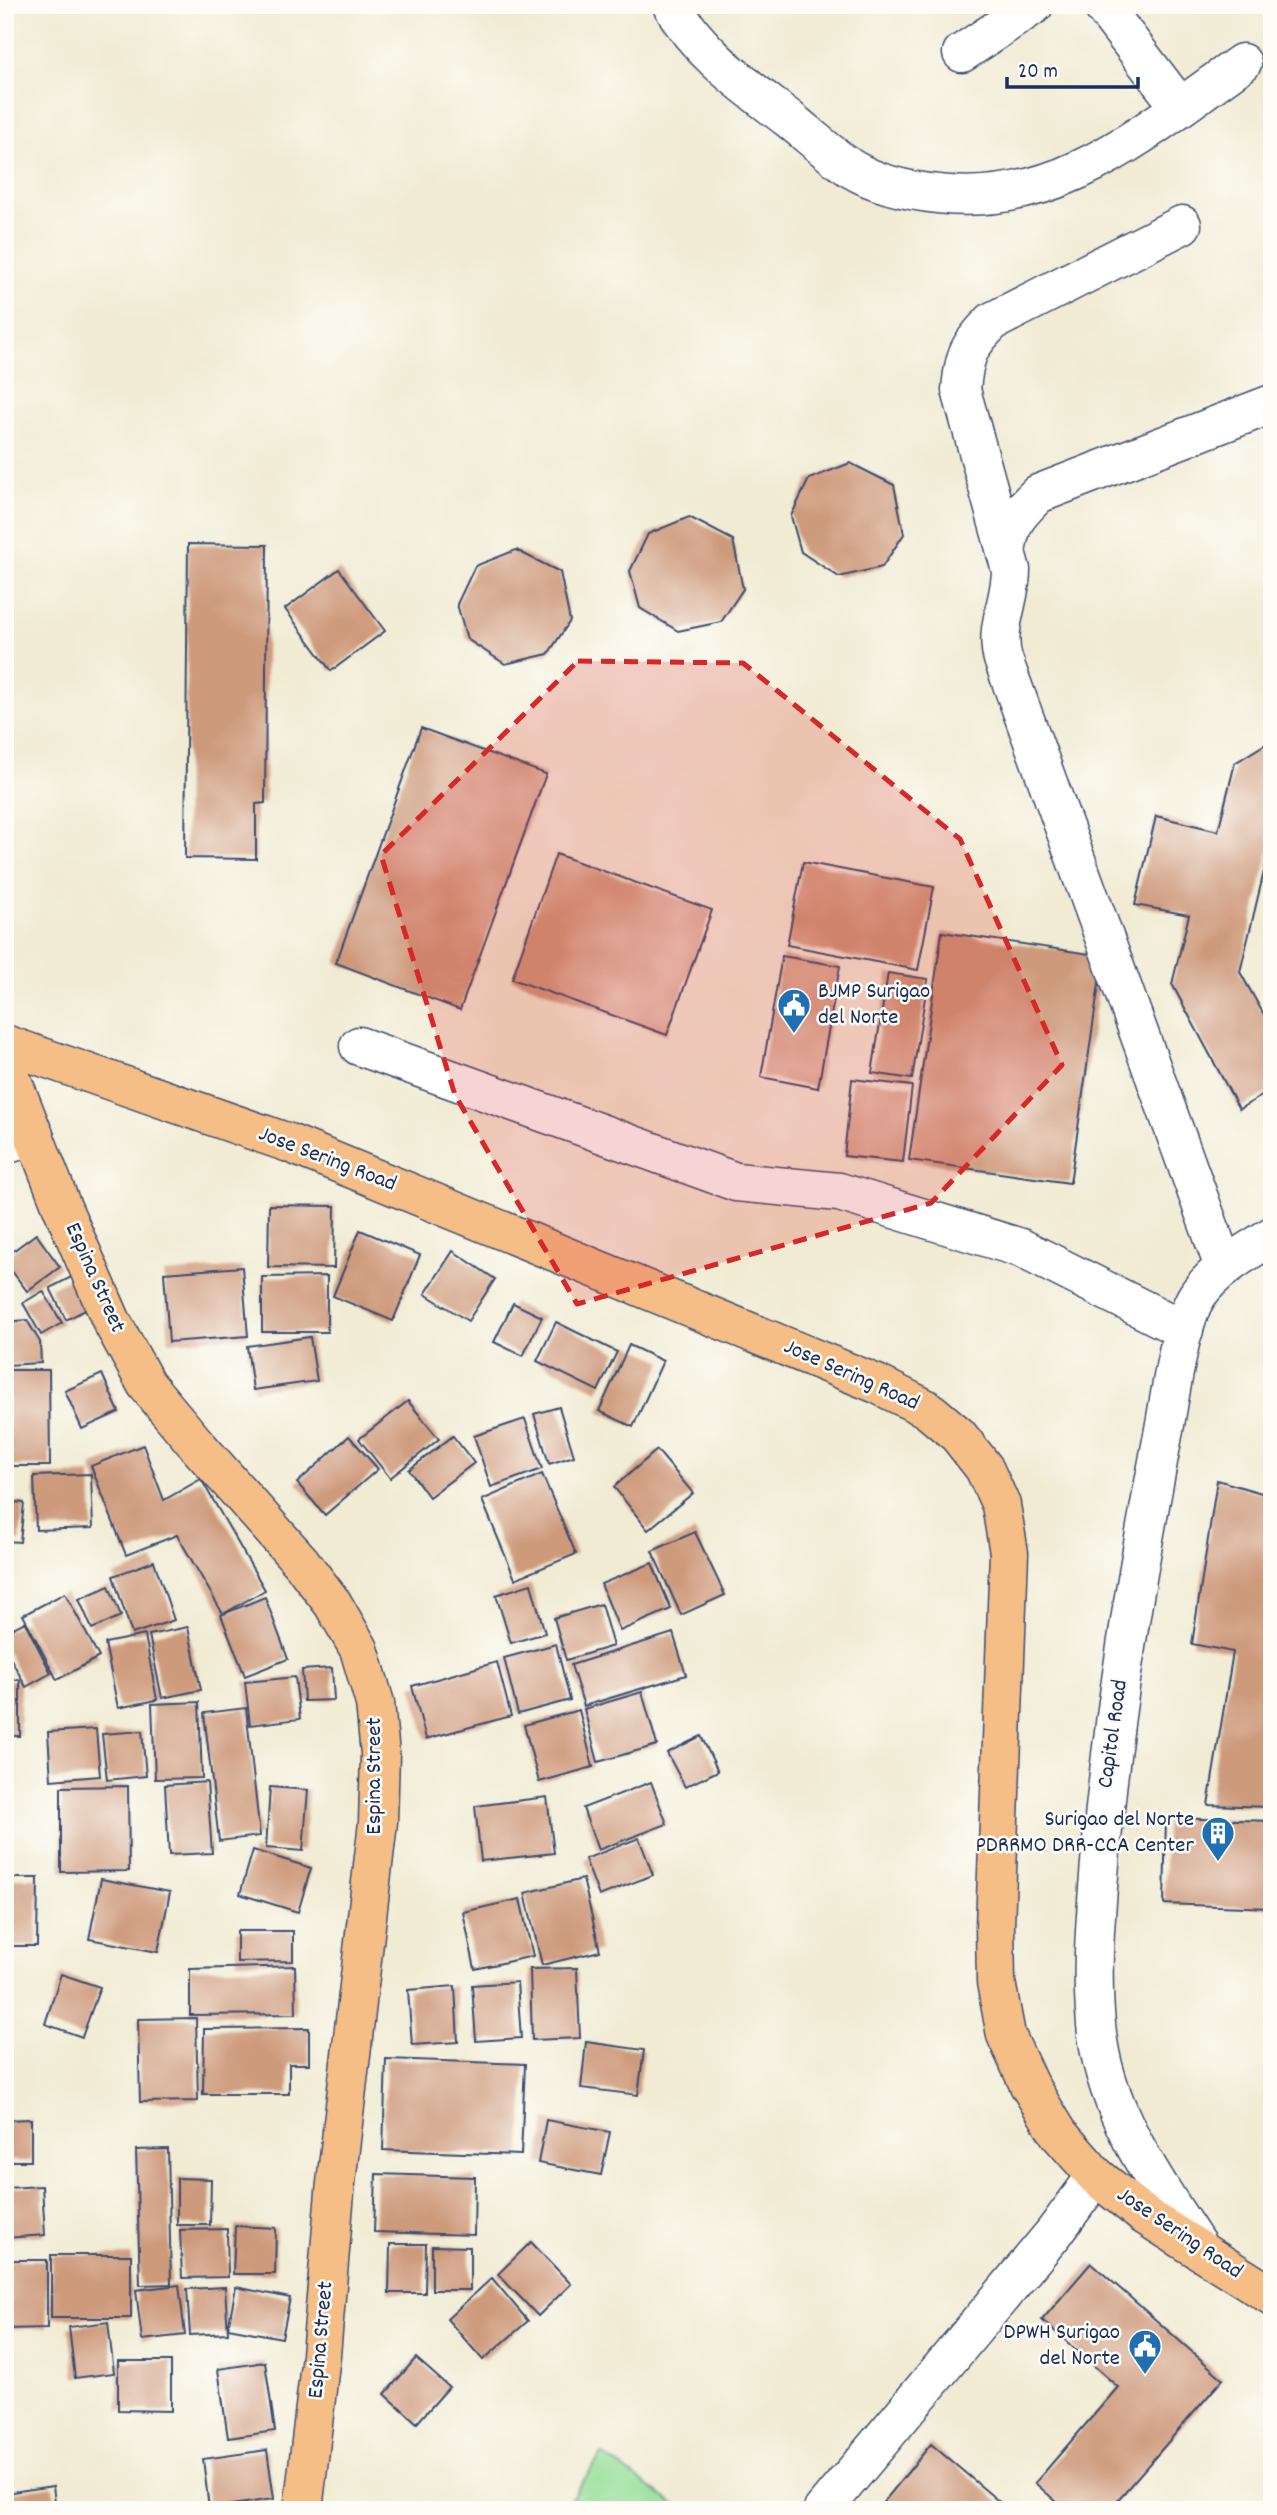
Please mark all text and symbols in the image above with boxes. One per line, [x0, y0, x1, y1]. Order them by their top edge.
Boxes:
scale bar [1007, 46, 1139, 90]
text: 20 m [1018, 58, 1058, 88]
place label: BJMP Surigao del Norte [818, 976, 930, 1035]
public building icon: BJMP Surigao del Norte [775, 986, 813, 1035]
street label: Jose Sering Road [253, 1118, 401, 1202]
street label: Espina Street [55, 1218, 133, 1338]
street label: Jose Sering Road [778, 1331, 924, 1421]
street label: Capitol Road [1090, 1678, 1138, 1790]
street label: Espina Street [359, 1717, 392, 1835]
place label: Surigao del Norte PDRRMO DRR-CCA Center [975, 1804, 1194, 1863]
building icon: Surigao del Norte PDRRMO DRR-CCA Center [1199, 1814, 1237, 1863]
street label: Jose Sering Road [1109, 2180, 1249, 2288]
street label: Espina Street [300, 2280, 344, 2400]
place label: DPWH Surigao del Norte [1004, 2317, 1120, 2376]
public building icon: DPWH Surigao del Norte [1126, 2327, 1164, 2376]

